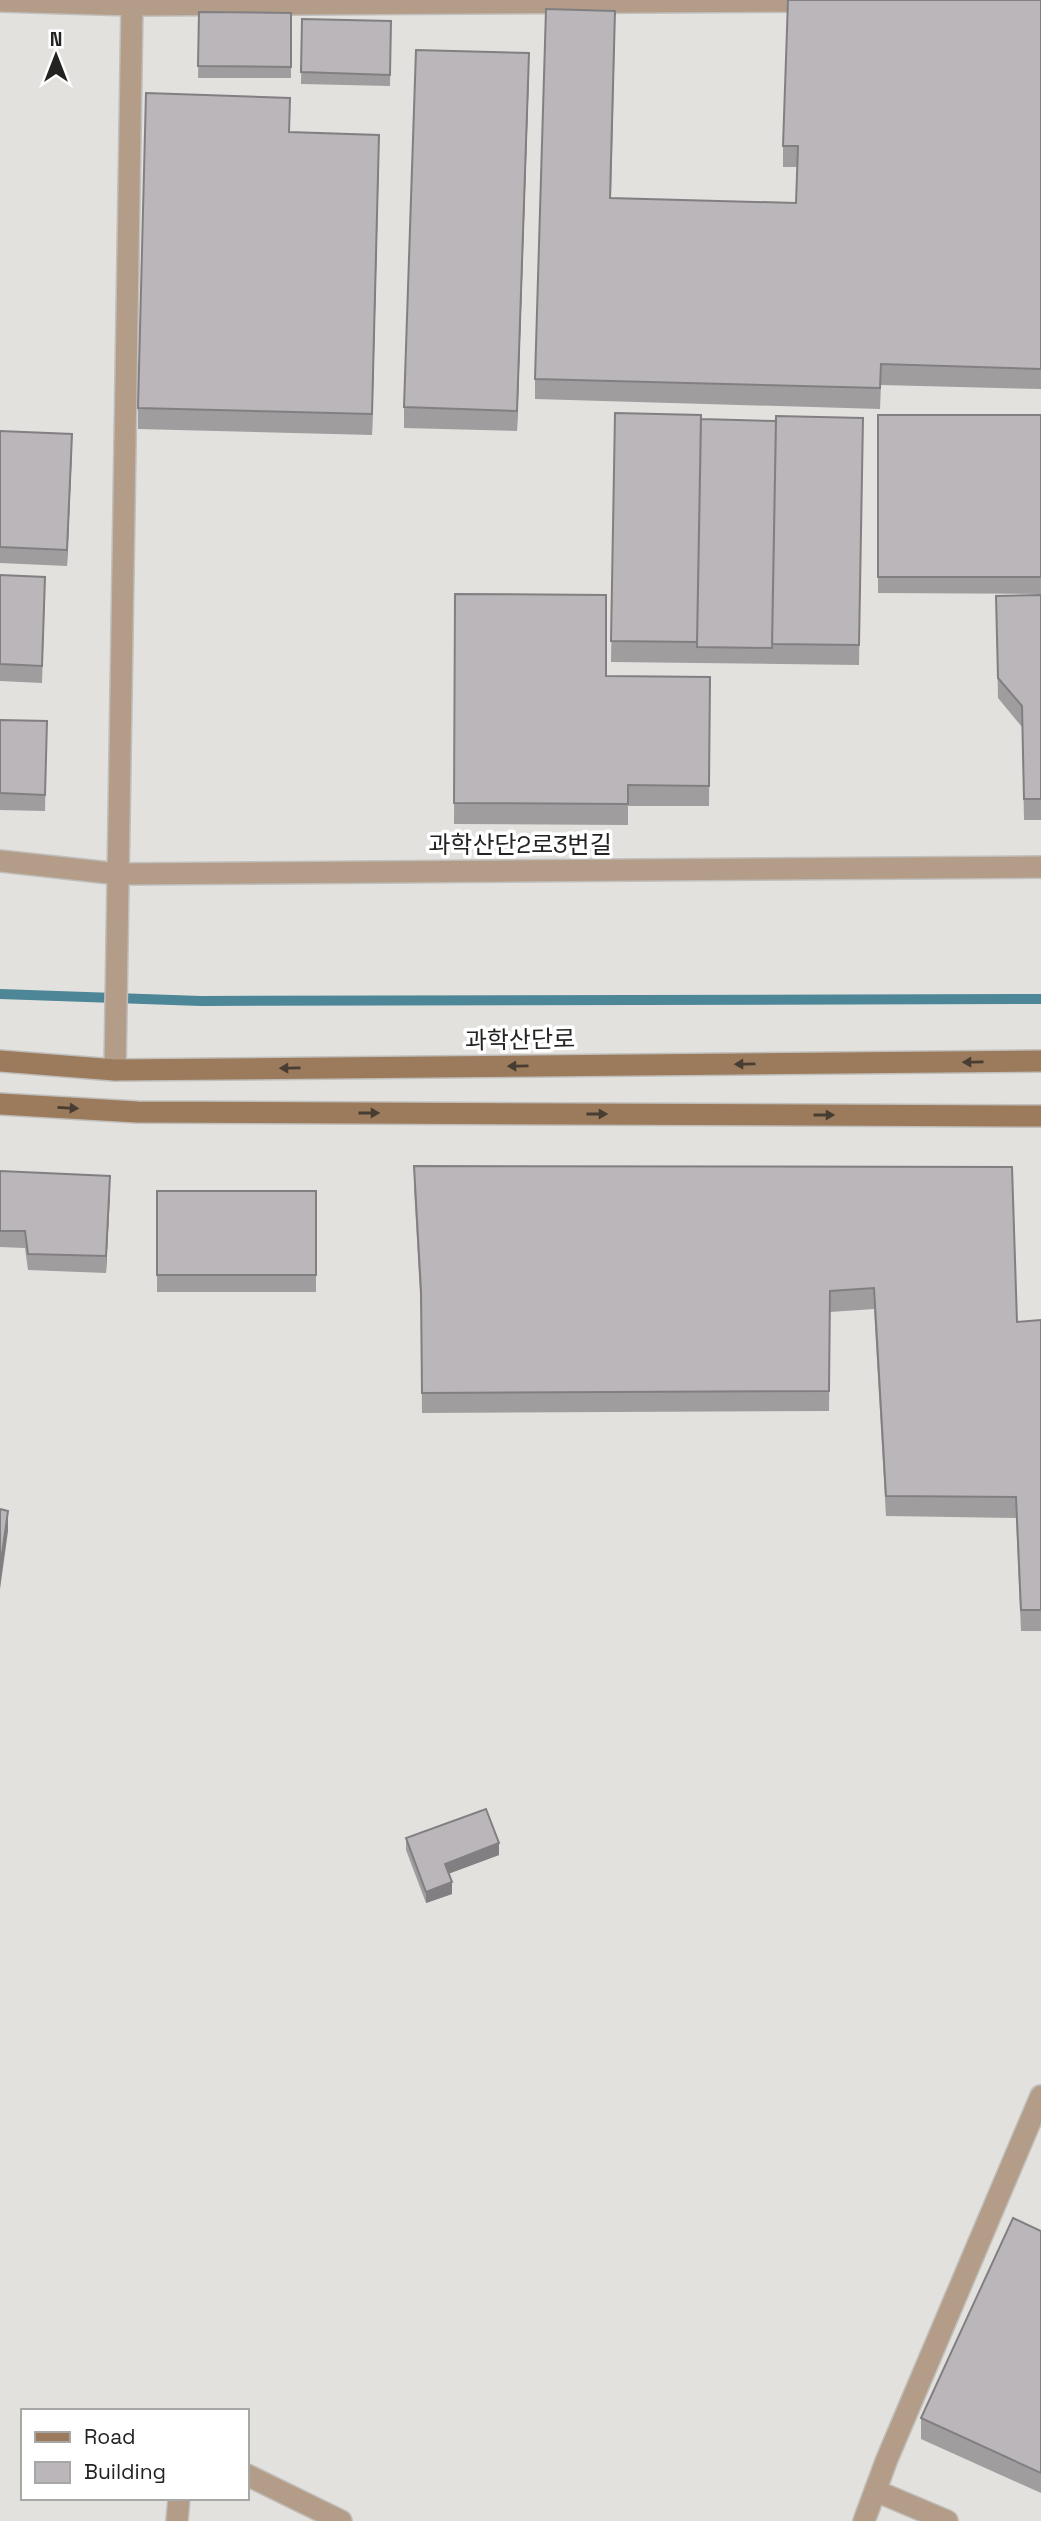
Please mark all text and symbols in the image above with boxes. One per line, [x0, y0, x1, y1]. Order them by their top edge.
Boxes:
north arrow [21, 21, 91, 91]
text: N [50, 27, 62, 52]
street label: 과학산단2로3번길 [428, 829, 612, 860]
street label: 과학산단로 [465, 1023, 575, 1056]
one-way arrow [962, 1056, 984, 1067]
one-way arrow [734, 1058, 756, 1070]
one-way arrow [507, 1060, 529, 1072]
one-way arrow [279, 1062, 301, 1074]
one-way arrow [57, 1103, 79, 1114]
one-way arrow [358, 1107, 380, 1119]
one-way arrow [586, 1108, 608, 1120]
one-way arrow [813, 1109, 835, 1121]
legend [21, 2409, 248, 2500]
text: Road [84, 2423, 136, 2450]
text: Building [84, 2458, 166, 2485]

